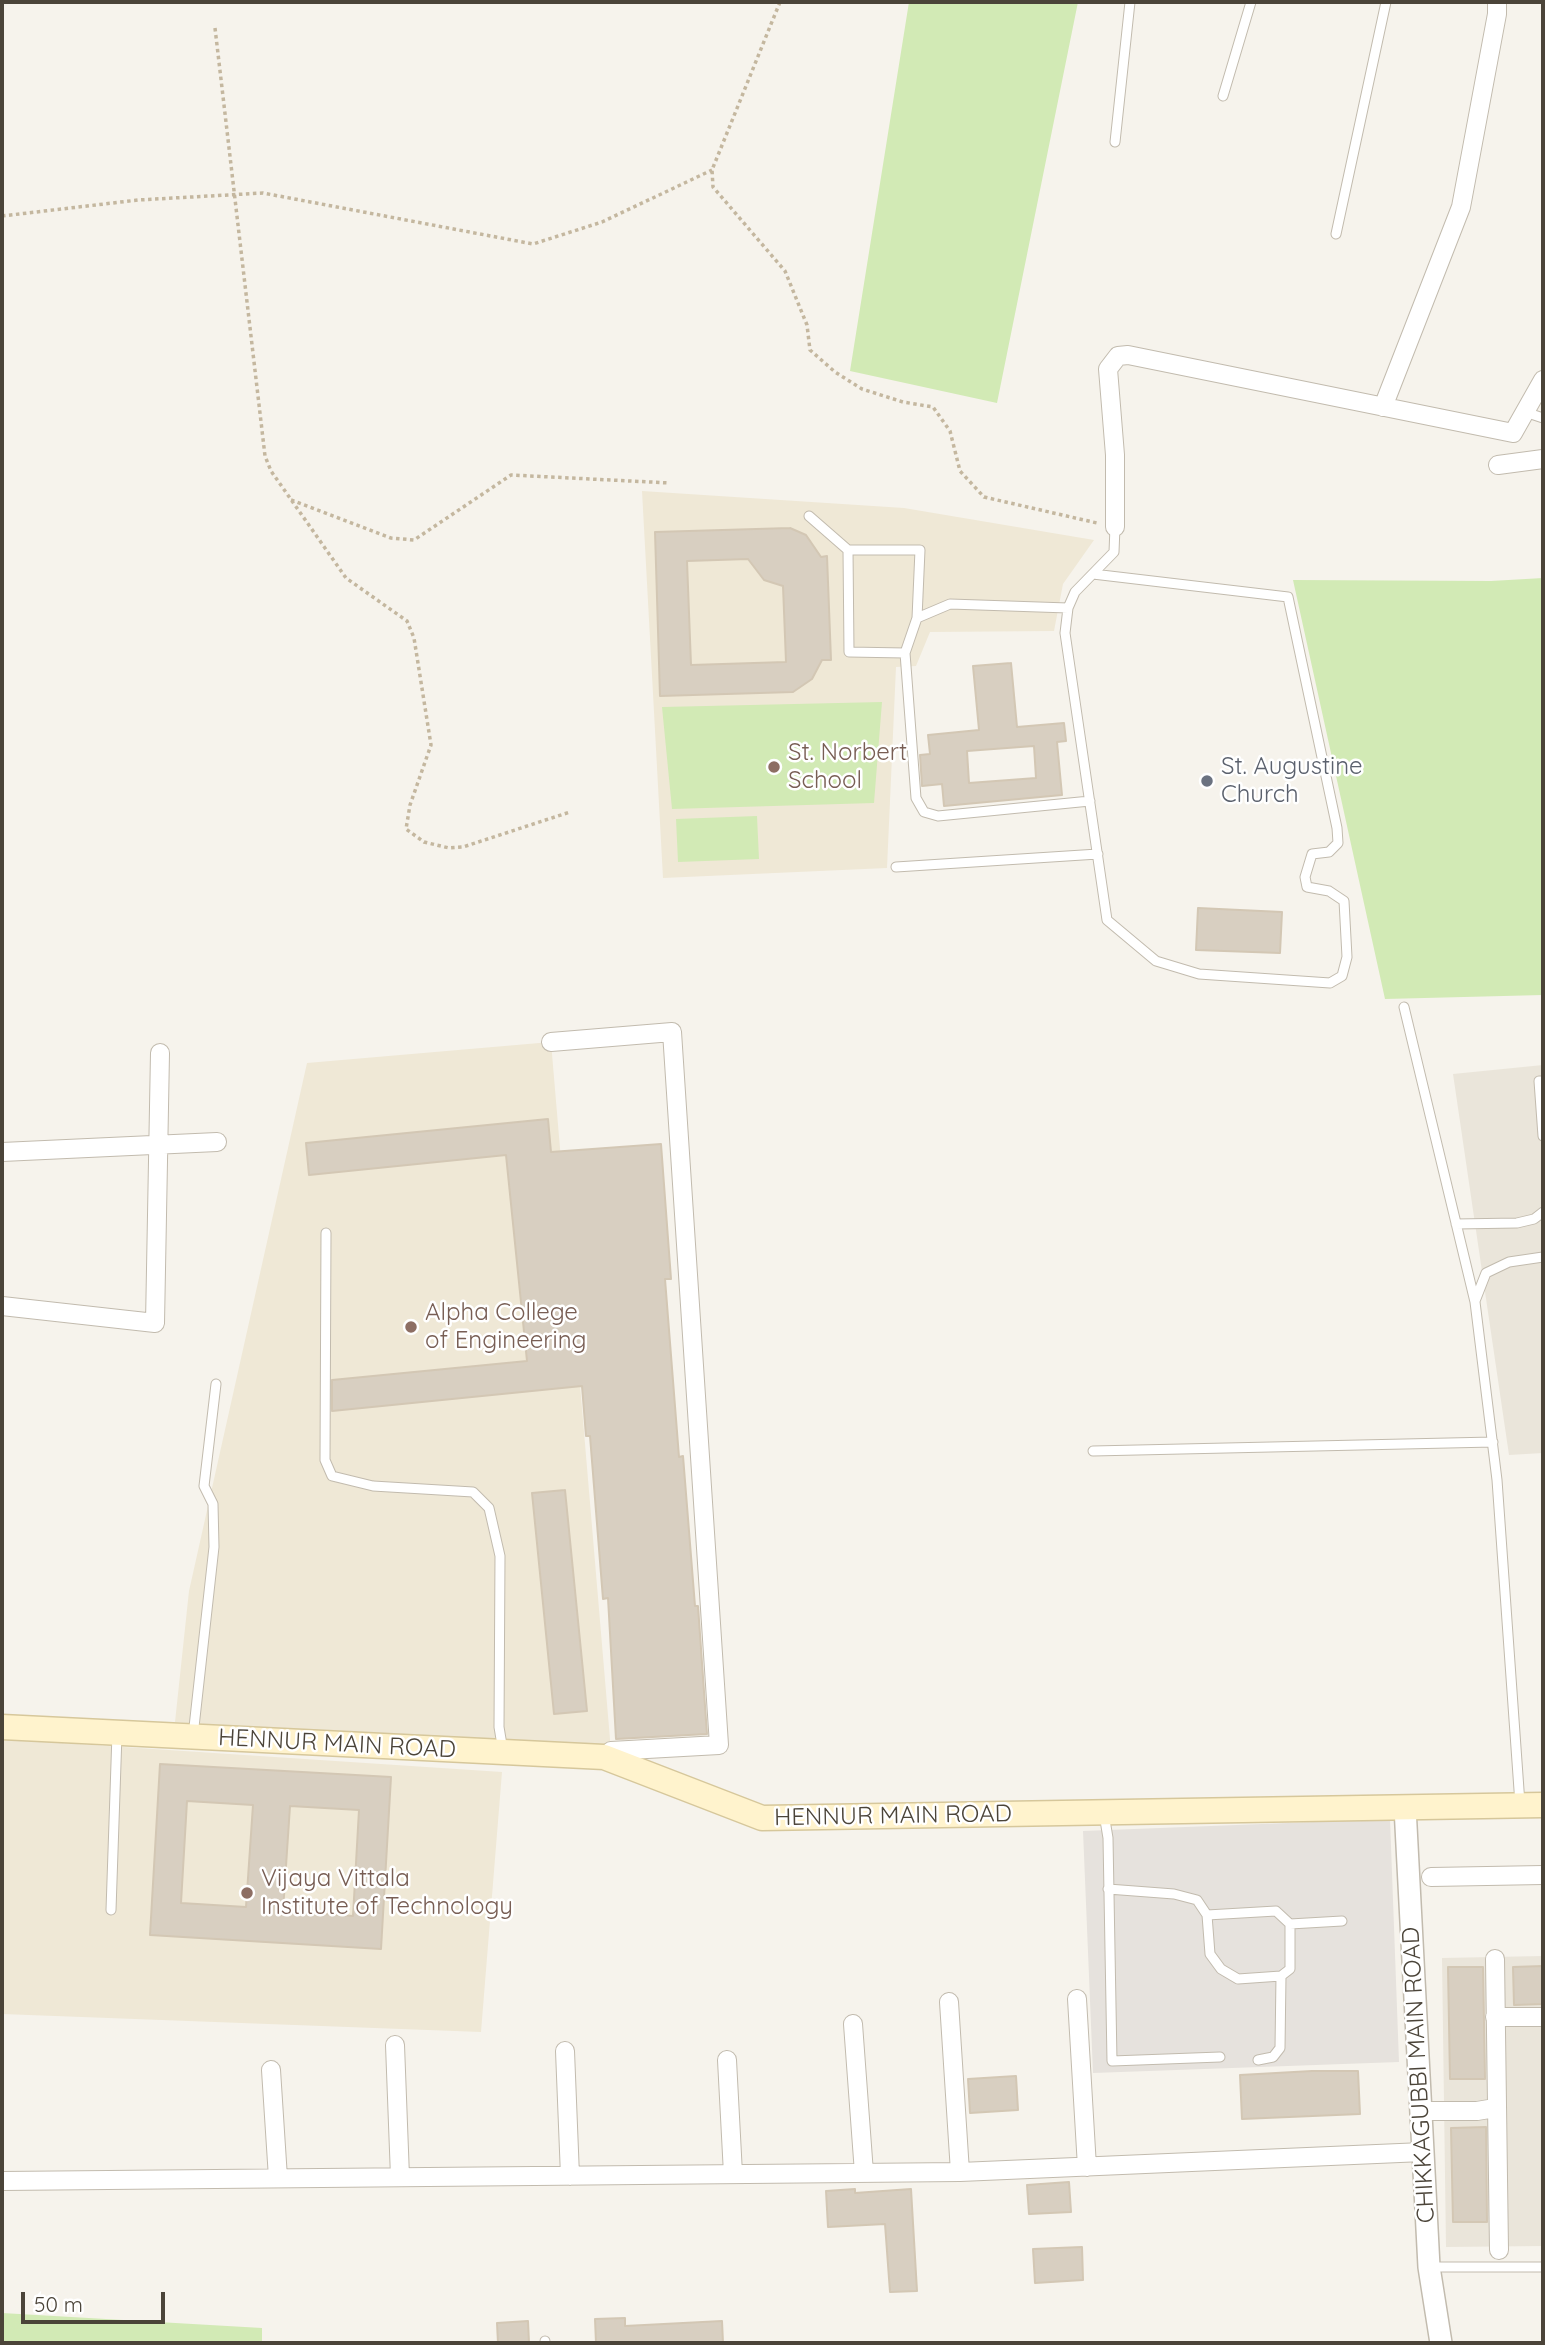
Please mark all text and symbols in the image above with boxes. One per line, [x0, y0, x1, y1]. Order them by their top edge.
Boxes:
place label: St. Norbert School [788, 739, 907, 795]
place label: St. Augustine Church [1221, 753, 1363, 809]
marker: St. Norbert School [766, 759, 782, 775]
marker: St. Augustine Church [1199, 773, 1215, 789]
place label: Alpha College of Engineering [425, 1299, 587, 1355]
marker: Alpha College of Engineering [403, 1319, 419, 1335]
street label: HENNUR MAIN ROAD [217, 1723, 457, 1765]
street label: HENNUR MAIN ROAD [774, 1800, 1012, 1832]
place label: Vijaya Vittala Institute of Technology [261, 1865, 513, 1921]
marker: Vijaya Vittala Institute of Technology [239, 1885, 255, 1901]
street label: CHIKKAGUBBI MAIN ROAD [1397, 1926, 1441, 2224]
scale bar [24, 2278, 168, 2322]
text: 50 m [34, 2291, 83, 2317]

